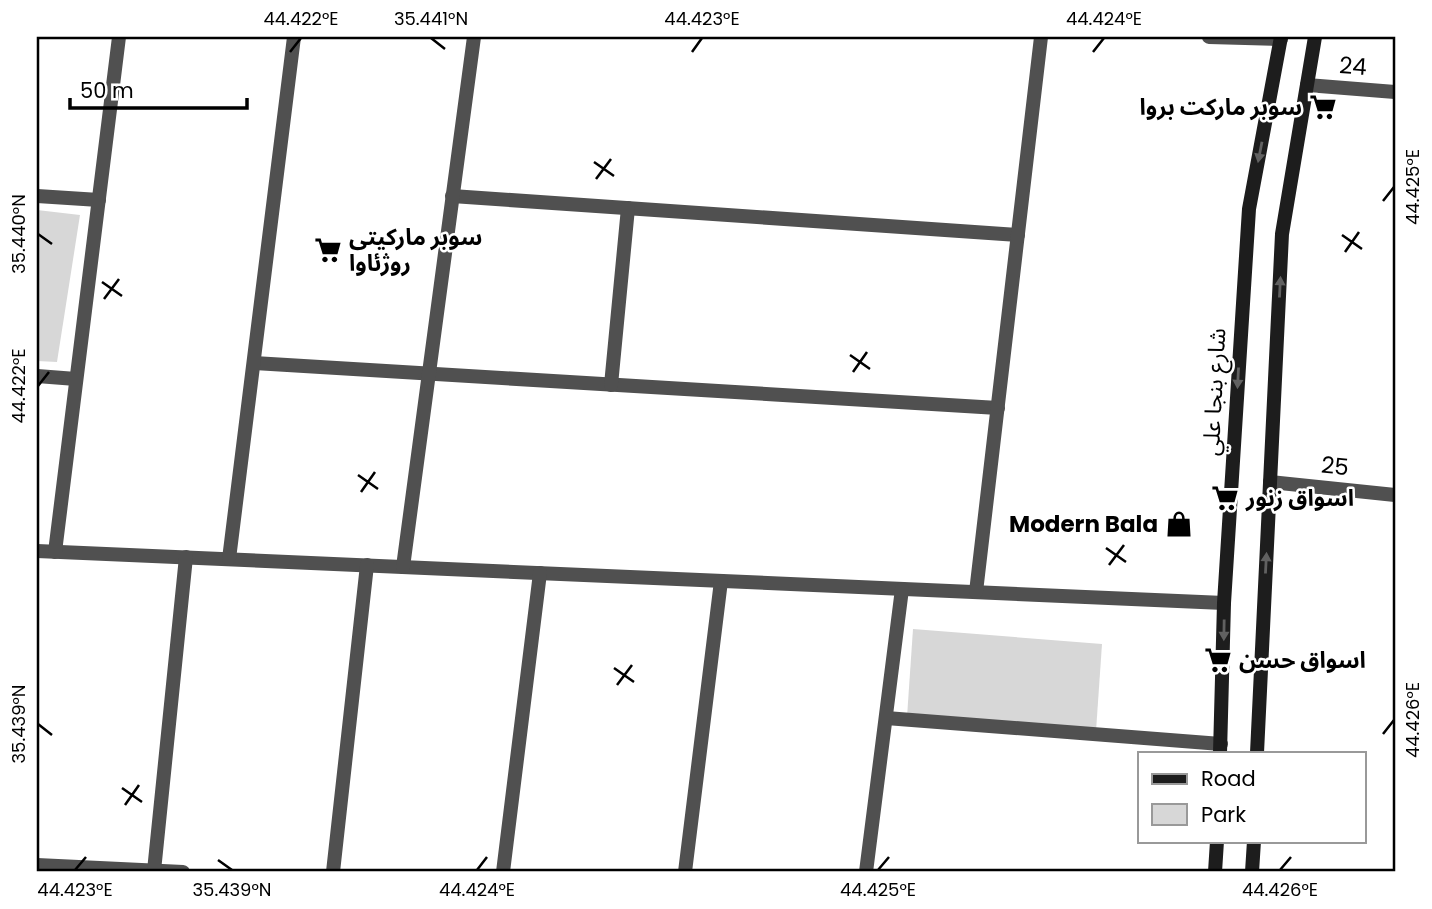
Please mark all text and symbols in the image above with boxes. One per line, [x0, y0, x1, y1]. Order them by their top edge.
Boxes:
text: 44.422°E [263, 6, 339, 31]
text: 35.441°N [394, 6, 468, 31]
text: 44.423°E [664, 6, 740, 31]
text: 44.424°E [1066, 6, 1142, 31]
street label: 24 [1338, 49, 1368, 83]
scale bar [70, 66, 247, 110]
text: 50 m [80, 76, 134, 105]
place label: سوبر ماركت بروا [1139, 91, 1302, 123]
supermarket icon: سوبر ماركت بروا [1308, 92, 1338, 122]
one-way arrow [1254, 141, 1265, 163]
text: 44.425°E [1400, 149, 1425, 225]
text: 35.440°N [6, 194, 31, 274]
place label: سوبر ماركيتى روژئاوا [349, 221, 482, 279]
supermarket icon: سوبر ماركيتى روژئاوا [313, 235, 343, 265]
one-way arrow [1274, 275, 1285, 297]
street label: شارع بنجا علي [1195, 327, 1235, 457]
text: 44.422°E [6, 348, 31, 424]
one-way arrow [1232, 367, 1243, 389]
street label: 25 [1320, 449, 1350, 483]
place label: اسواق زنور [1245, 482, 1354, 514]
supermarket icon: اسواق زنور [1210, 483, 1240, 513]
place label: Modern Bala [1009, 508, 1158, 540]
shop icon: Modern Bala [1164, 509, 1194, 539]
one-way arrow [1260, 551, 1271, 573]
one-way arrow [1218, 619, 1229, 641]
place label: اسواق حسن [1239, 644, 1366, 676]
supermarket icon: اسواق حسن [1203, 645, 1233, 675]
text: 44.426°E [1400, 682, 1425, 758]
text: 35.439°N [6, 685, 31, 763]
legend [1138, 752, 1366, 842]
text: Road [1201, 764, 1256, 793]
text: Park [1201, 800, 1246, 829]
text: 44.423°E [37, 877, 113, 902]
text: 35.439°N [193, 877, 271, 902]
text: 44.424°E [439, 877, 515, 902]
text: 44.425°E [840, 877, 916, 902]
text: 44.426°E [1242, 877, 1318, 902]

